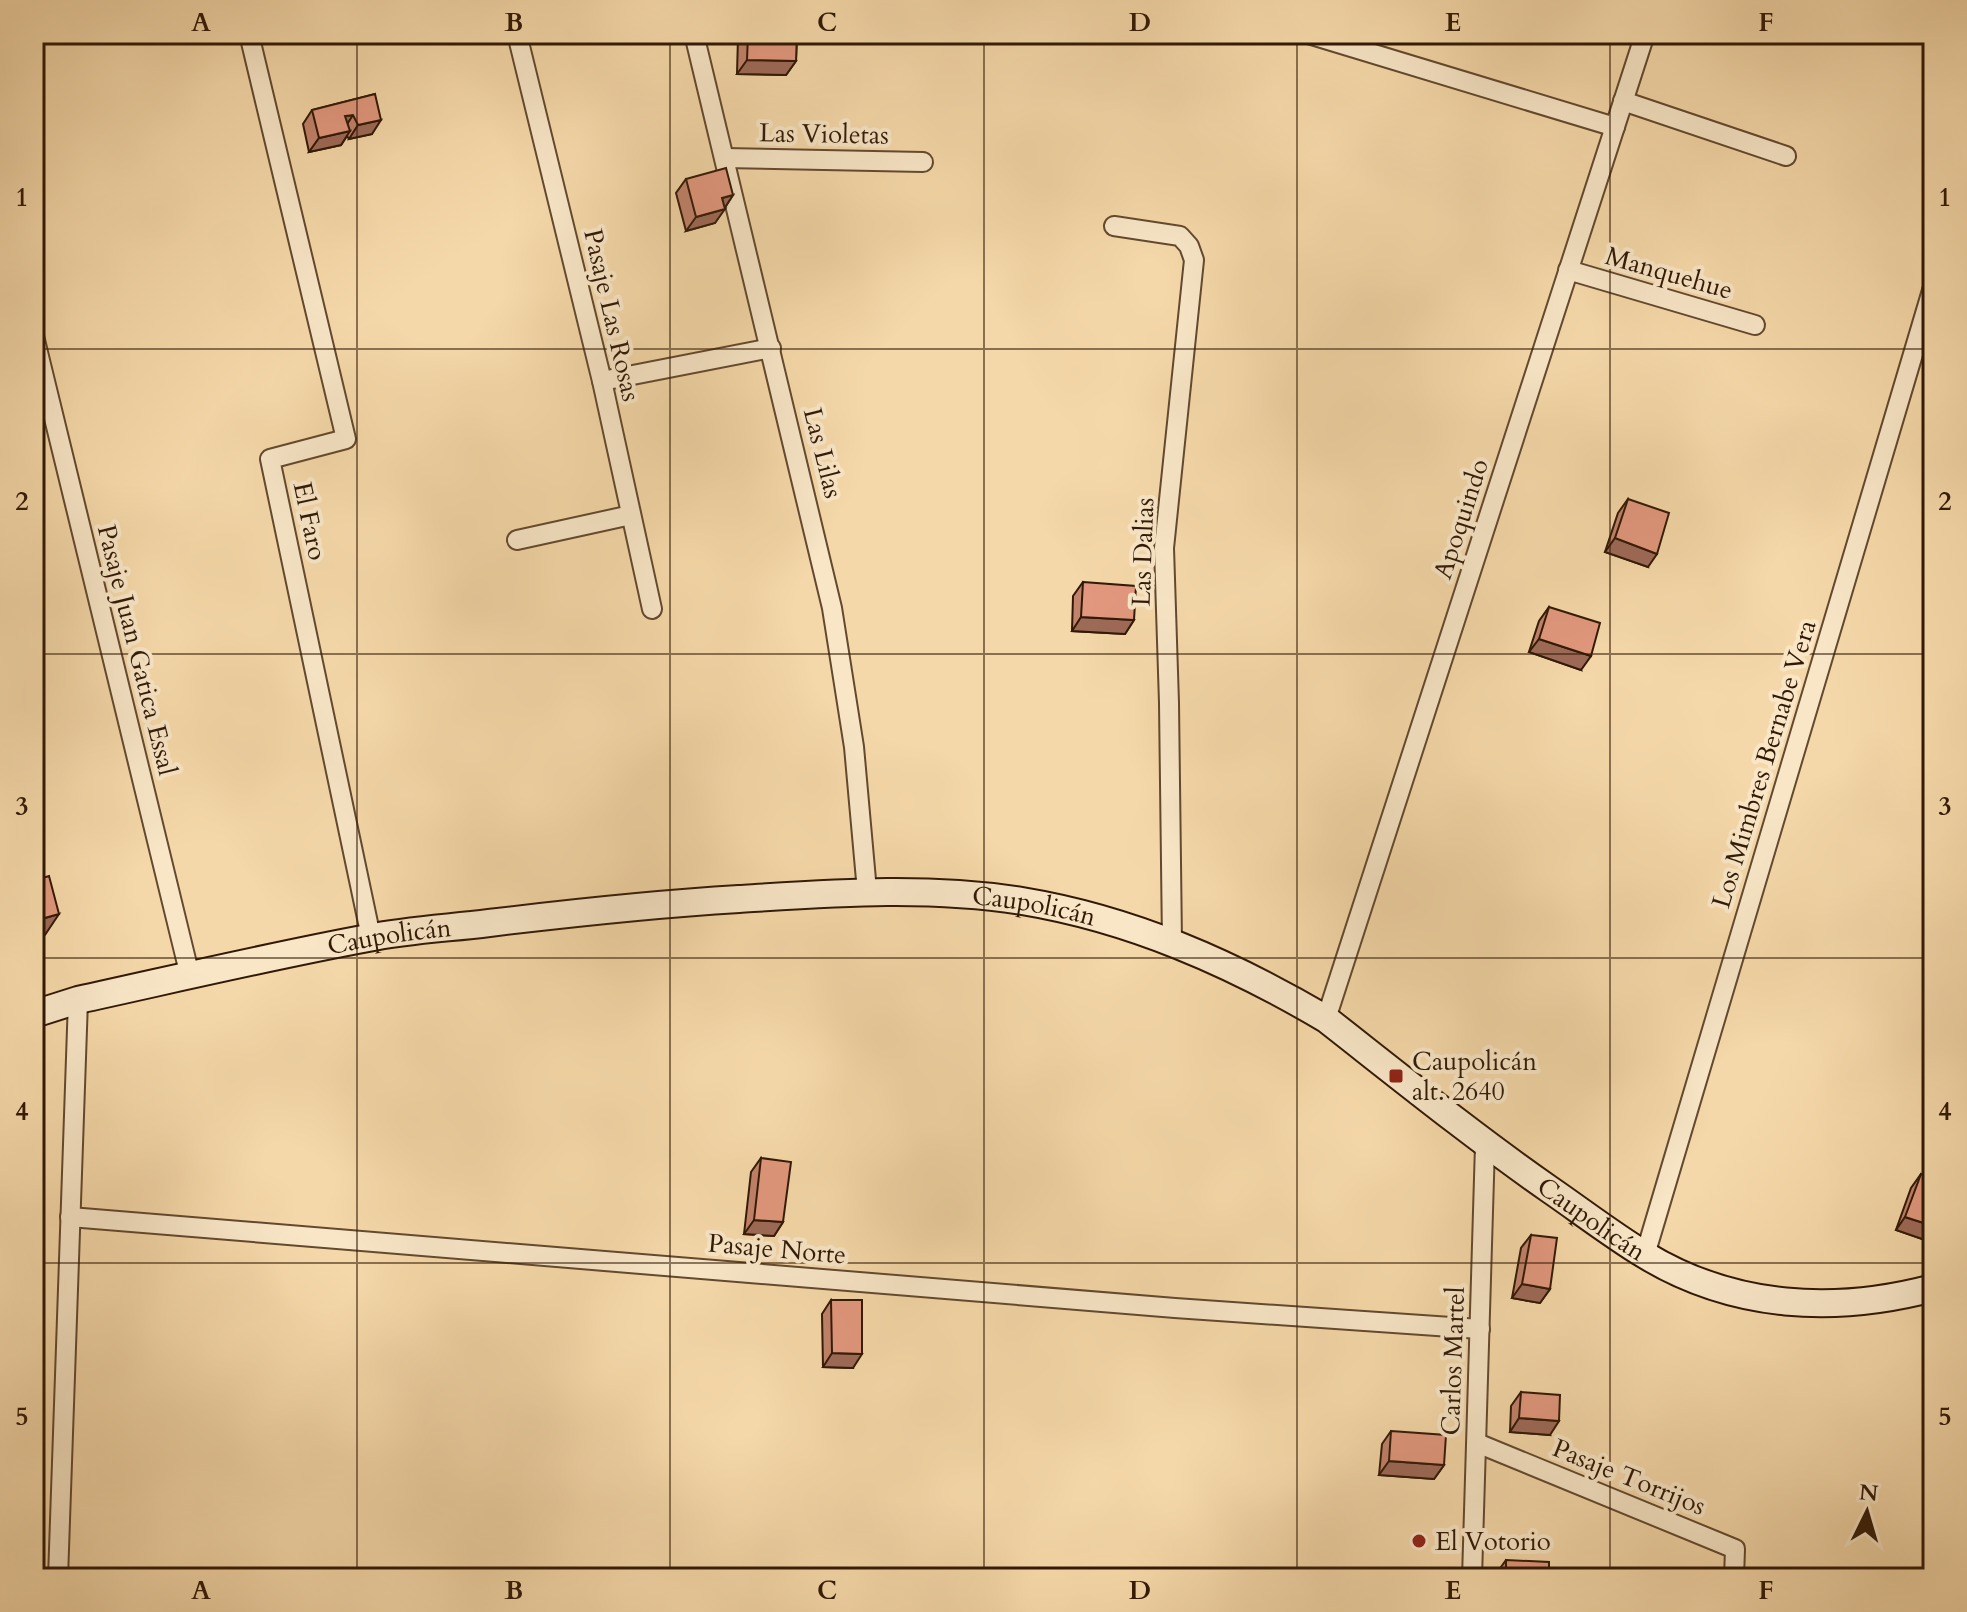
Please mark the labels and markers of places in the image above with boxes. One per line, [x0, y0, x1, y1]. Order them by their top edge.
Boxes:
place label: Caupolicán alt. 2640 [1412, 1044, 1537, 1109]
marker: Caupolicán alt. 2640 [1387, 1067, 1405, 1085]
place label: El Votorio [1435, 1524, 1551, 1559]
marker: El Votorio [1410, 1532, 1428, 1550]

